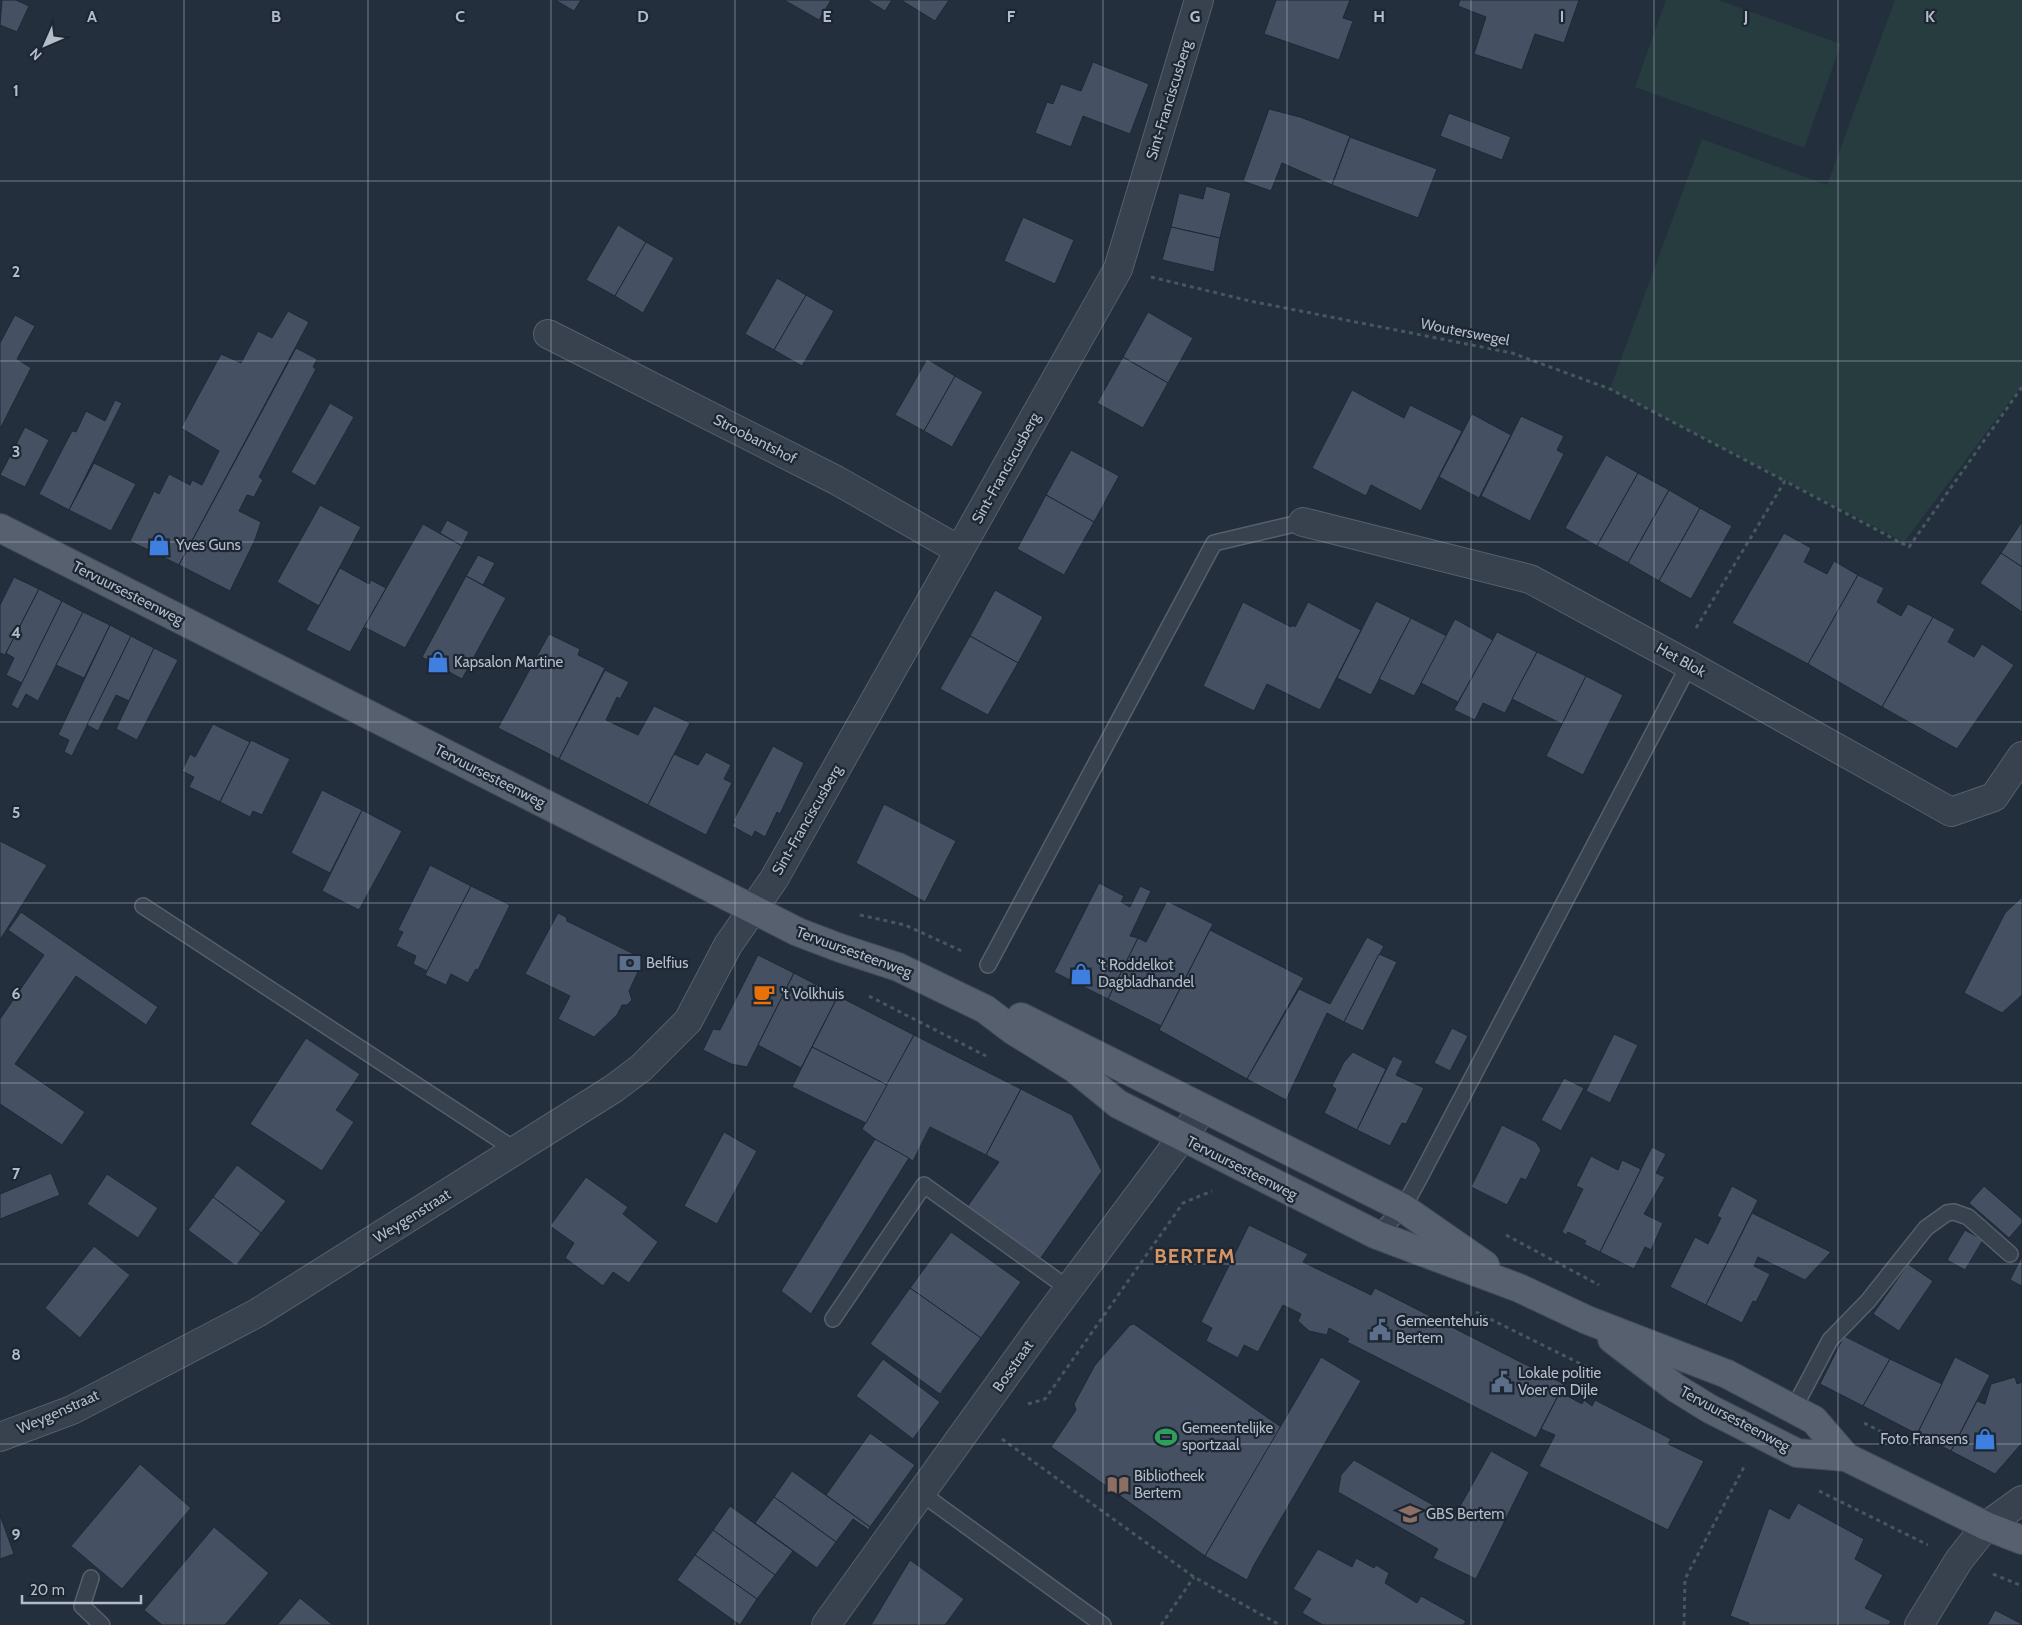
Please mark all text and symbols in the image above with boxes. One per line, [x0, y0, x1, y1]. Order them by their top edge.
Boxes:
text: A [87, 7, 97, 26]
text: B [271, 7, 281, 26]
text: C [455, 7, 465, 26]
text: D [637, 7, 649, 26]
text: E [822, 7, 832, 26]
text: F [1007, 7, 1016, 26]
text: G [1190, 7, 1200, 26]
text: H [1373, 7, 1385, 26]
text: I [1560, 7, 1564, 26]
text: J [1743, 7, 1748, 26]
text: K [1925, 7, 1935, 26]
north arrow [20, 20, 70, 70]
street label: Sint-Franciscusberg [1142, 38, 1196, 162]
text: N [26, 44, 46, 64]
text: 1 [13, 81, 19, 100]
text: 2 [12, 262, 20, 281]
street label: Wouterswegel [1419, 315, 1512, 350]
street label: Sint-Franciscusberg [968, 409, 1044, 527]
street label: Stroobantshof [710, 410, 800, 468]
text: 3 [12, 442, 20, 461]
shop icon: Yves Guns [146, 532, 172, 558]
place label: Yves Guns [175, 536, 241, 554]
street label: Tervuursesteenweg [70, 557, 187, 629]
text: 4 [11, 623, 21, 642]
street label: Het Blok [1653, 639, 1709, 681]
shop icon: Kapsalon Martine [425, 649, 451, 675]
place label: Kapsalon Martine [454, 653, 564, 671]
street label: Tervuursesteenweg [432, 740, 549, 812]
street label: Sint-Franciscusberg [768, 761, 846, 878]
text: 5 [12, 803, 20, 822]
street label: Tervuursesteenweg [794, 923, 915, 981]
bank icon: Belfius [617, 950, 643, 976]
place label: Belfius [646, 954, 688, 972]
place label: 't Roddelkot Dagbladhandel [1098, 956, 1195, 991]
shop icon: 't Roddelkot Dagbladhandel [1068, 961, 1094, 987]
cafe icon: 't Volkhuis [751, 981, 777, 1007]
text: 6 [12, 984, 21, 1003]
place label: 't Volkhuis [781, 985, 844, 1003]
street label: Tervuursesteenweg [1184, 1132, 1301, 1204]
text: 7 [12, 1164, 21, 1183]
street label: Weygenstraat [370, 1185, 454, 1247]
district label: BERTEM [1154, 1244, 1236, 1268]
place label: Gemeentehuis Bertem [1396, 1312, 1489, 1347]
public building icon: Gemeentehuis Bertem [1367, 1317, 1393, 1343]
street label: Bosstraat [989, 1337, 1037, 1395]
text: 8 [11, 1345, 21, 1364]
place label: Lokale politie Voer en Dijle [1518, 1364, 1602, 1399]
public building icon: Lokale politie Voer en Dijle [1489, 1369, 1515, 1395]
street label: Tervuursesteenweg [1677, 1382, 1793, 1456]
street label: Weygenstraat [14, 1386, 102, 1438]
place label: Gemeentelijke sportzaal [1182, 1419, 1273, 1454]
sports icon: Gemeentelijke sportzaal [1153, 1424, 1179, 1450]
shop icon: Foto Fransens [1972, 1426, 1998, 1452]
place label: Foto Fransens [1880, 1430, 1968, 1448]
place label: Bibliotheek Bertem [1134, 1467, 1205, 1502]
library icon: Bibliotheek Bertem [1105, 1472, 1131, 1498]
school or university icon: GBS Bertem [1397, 1501, 1423, 1527]
place label: GBS Bertem [1426, 1505, 1504, 1523]
text: 9 [12, 1525, 21, 1544]
scale bar [22, 1572, 141, 1604]
text: 20 m [30, 1581, 65, 1599]

